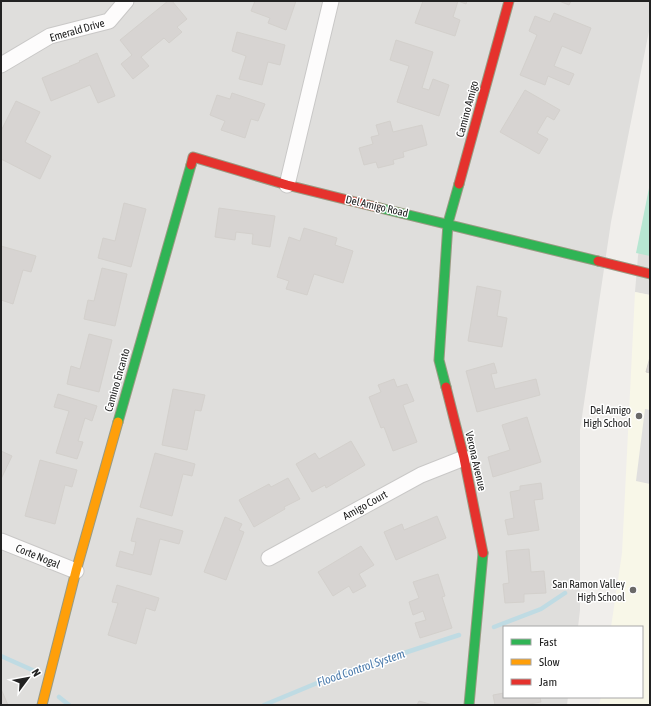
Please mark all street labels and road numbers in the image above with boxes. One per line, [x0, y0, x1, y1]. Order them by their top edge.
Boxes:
street label: Emerald Drive [48, 16, 106, 44]
street label: Camino Amigo [454, 79, 480, 139]
street label: Del Amigo Road [345, 193, 409, 219]
street label: Camino Encanto [102, 347, 132, 413]
street label: Verona Avenue [463, 430, 489, 492]
street label: Amigo Court [341, 488, 389, 522]
street label: Corte Nogal [14, 542, 62, 570]

